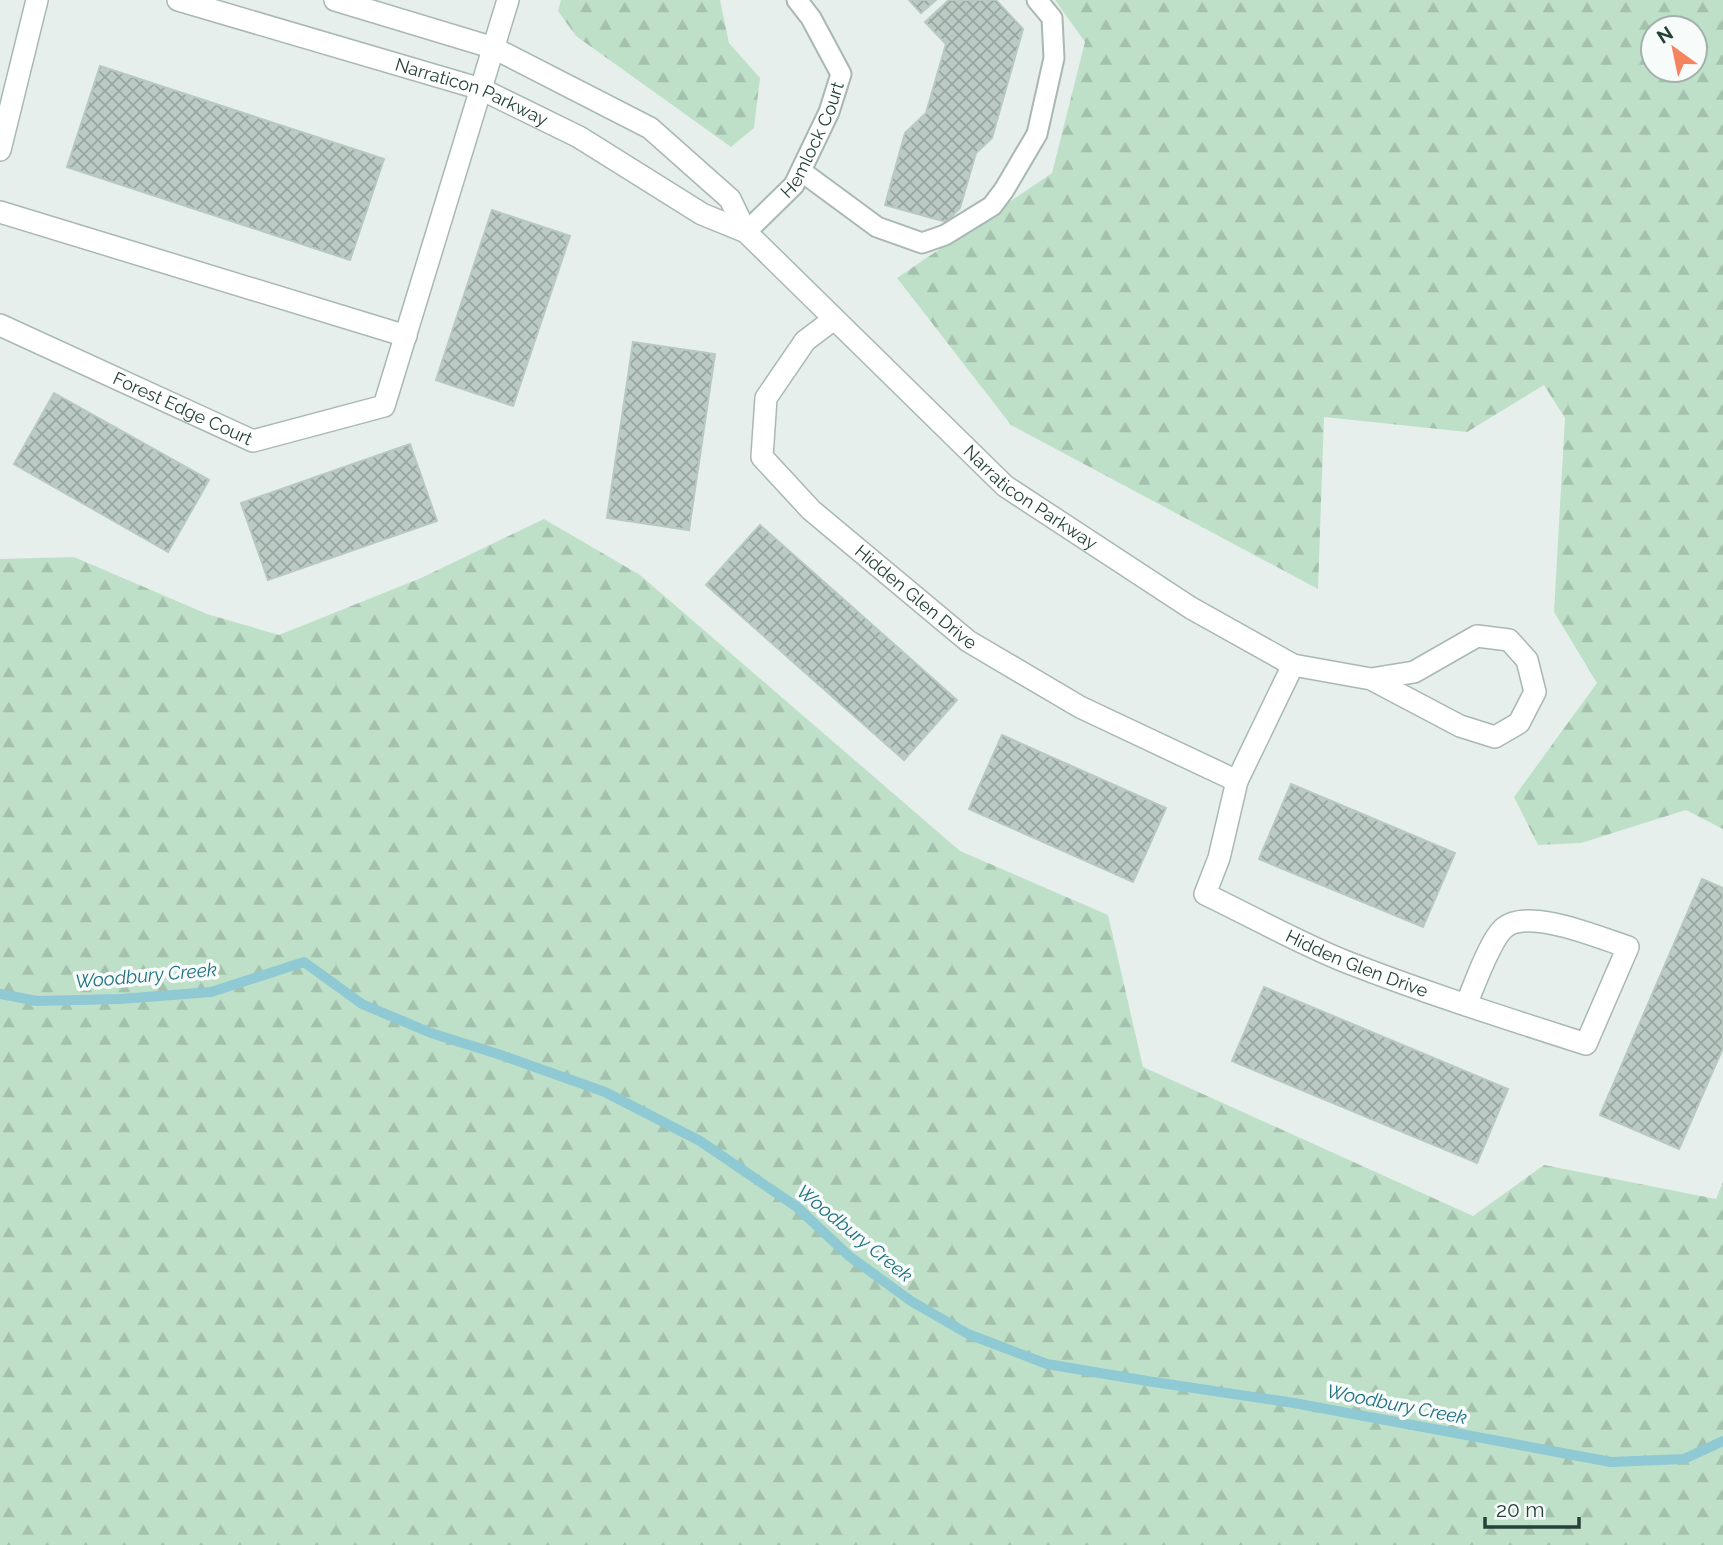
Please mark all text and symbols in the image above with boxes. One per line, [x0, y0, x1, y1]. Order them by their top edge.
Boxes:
north arrow [1639, 14, 1709, 84]
text: N [1653, 22, 1677, 48]
street label: Narraticon Parkway [393, 53, 552, 130]
street label: Hemlock Court [776, 79, 848, 202]
street label: Forest Edge Court [110, 367, 256, 449]
street label: Narraticon Parkway [960, 440, 1102, 554]
street label: Hidden Glen Drive [851, 540, 981, 654]
street label: Hidden Glen Drive [1282, 925, 1431, 1001]
water label: Woodbury Creek [74, 958, 218, 992]
water label: Woodbury Creek [793, 1180, 917, 1286]
water label: Woodbury Creek [1325, 1380, 1469, 1428]
scale bar [1485, 1486, 1580, 1530]
text: 20 m [1496, 1497, 1544, 1522]

